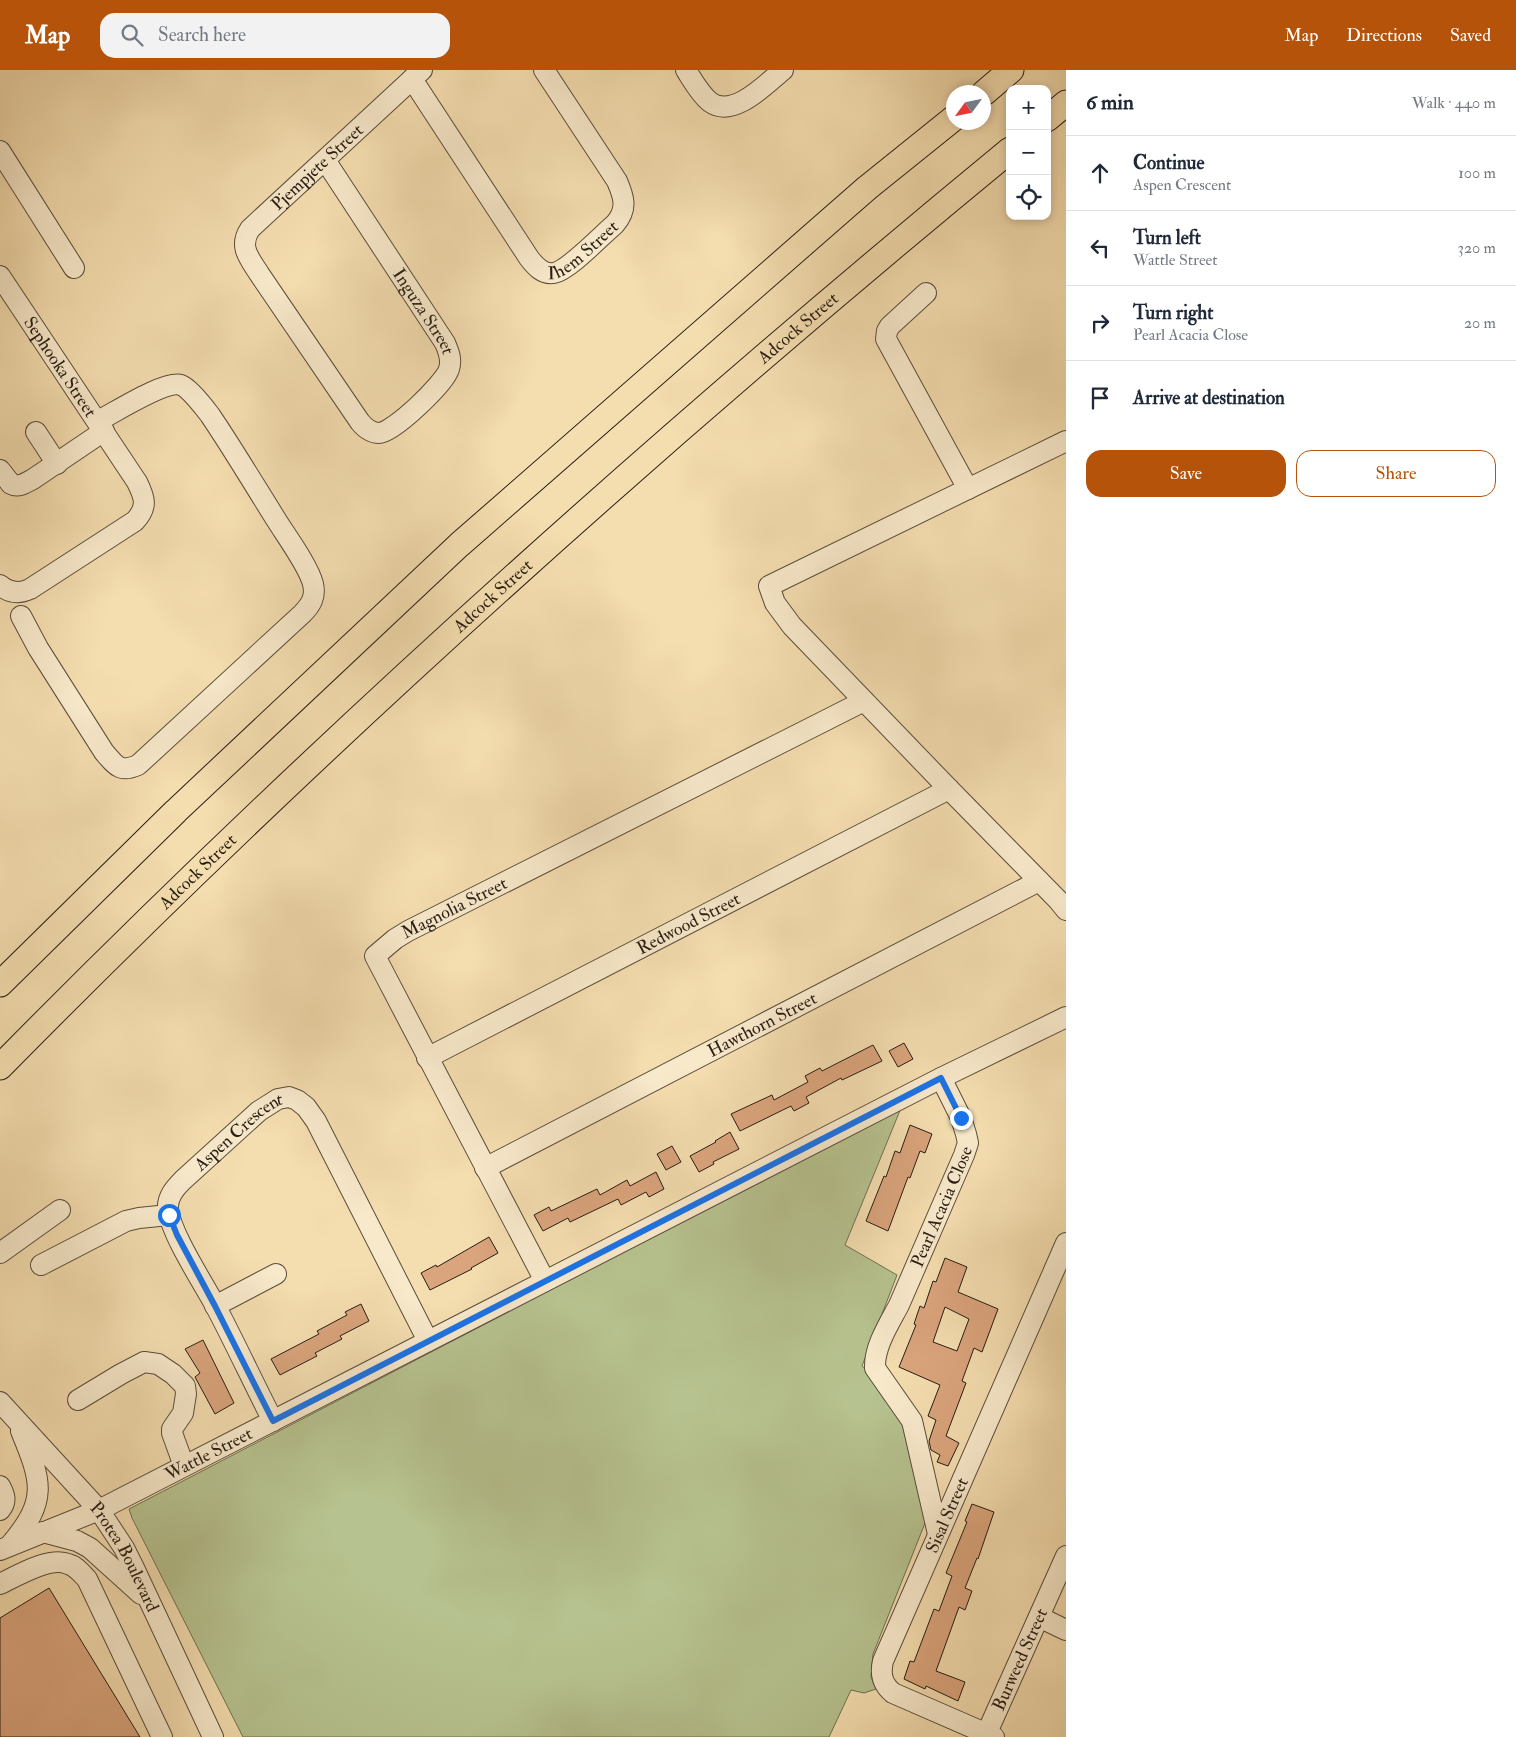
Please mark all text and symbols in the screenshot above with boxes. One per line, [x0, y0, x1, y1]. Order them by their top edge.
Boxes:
search box [100, 13, 450, 58]
text: Map [25, 20, 70, 51]
icon: search [118, 21, 146, 49]
text: Search here [158, 23, 246, 47]
text: Map [1285, 24, 1318, 47]
text: Directions [1346, 24, 1422, 47]
text: Saved [1450, 24, 1491, 47]
north arrow [946, 85, 991, 130]
map controls [1006, 85, 1051, 220]
button: + [1006, 85, 1051, 130]
text: 6 min [1086, 89, 1134, 116]
text: Walk · 440 m [1412, 93, 1496, 113]
street label: Pjempjete Street [266, 119, 368, 215]
button: − [1006, 130, 1051, 175]
text: Continue [1133, 151, 1204, 175]
icon: ahead [1086, 159, 1114, 187]
text: 100 m [1458, 163, 1496, 183]
button: locate [1006, 175, 1051, 220]
text: Aspen Crescent [1133, 175, 1231, 195]
street label: Ihem Street [547, 215, 623, 285]
text: Turn left [1133, 226, 1201, 250]
icon: left [1086, 234, 1114, 262]
text: 320 m [1458, 238, 1496, 258]
text: Wattle Street [1133, 250, 1217, 270]
street label: Inguza Street [388, 264, 460, 357]
street label: Adcock Street [752, 287, 843, 369]
text: Turn right [1133, 301, 1213, 325]
icon: right [1086, 309, 1114, 337]
street label: Sephooka Street [19, 312, 102, 422]
text: 20 m [1464, 313, 1496, 333]
text: Pearl Acacia Close [1133, 325, 1248, 345]
icon: arrive [1086, 384, 1114, 412]
text: Arrive at destination [1133, 386, 1285, 410]
button: Save [1086, 450, 1286, 497]
button: Share [1296, 450, 1496, 497]
street label: Adcock Street [448, 554, 537, 638]
street label: Adcock Street [153, 829, 241, 915]
street label: Magnolia Street [397, 871, 511, 944]
street label: Redwood Street [633, 887, 744, 960]
street label: Hawthorn Street [703, 987, 821, 1062]
street label: Aspen Crescent [189, 1087, 284, 1176]
route end [950, 1107, 973, 1130]
street label: Pearl Acacia Close [905, 1143, 978, 1271]
route start [158, 1204, 181, 1227]
street label: Wattle Street [160, 1422, 256, 1486]
street label: Sisal Street [920, 1474, 974, 1557]
street label: Protea Boulevard [85, 1496, 164, 1616]
street label: Burweed Street [987, 1604, 1053, 1714]

